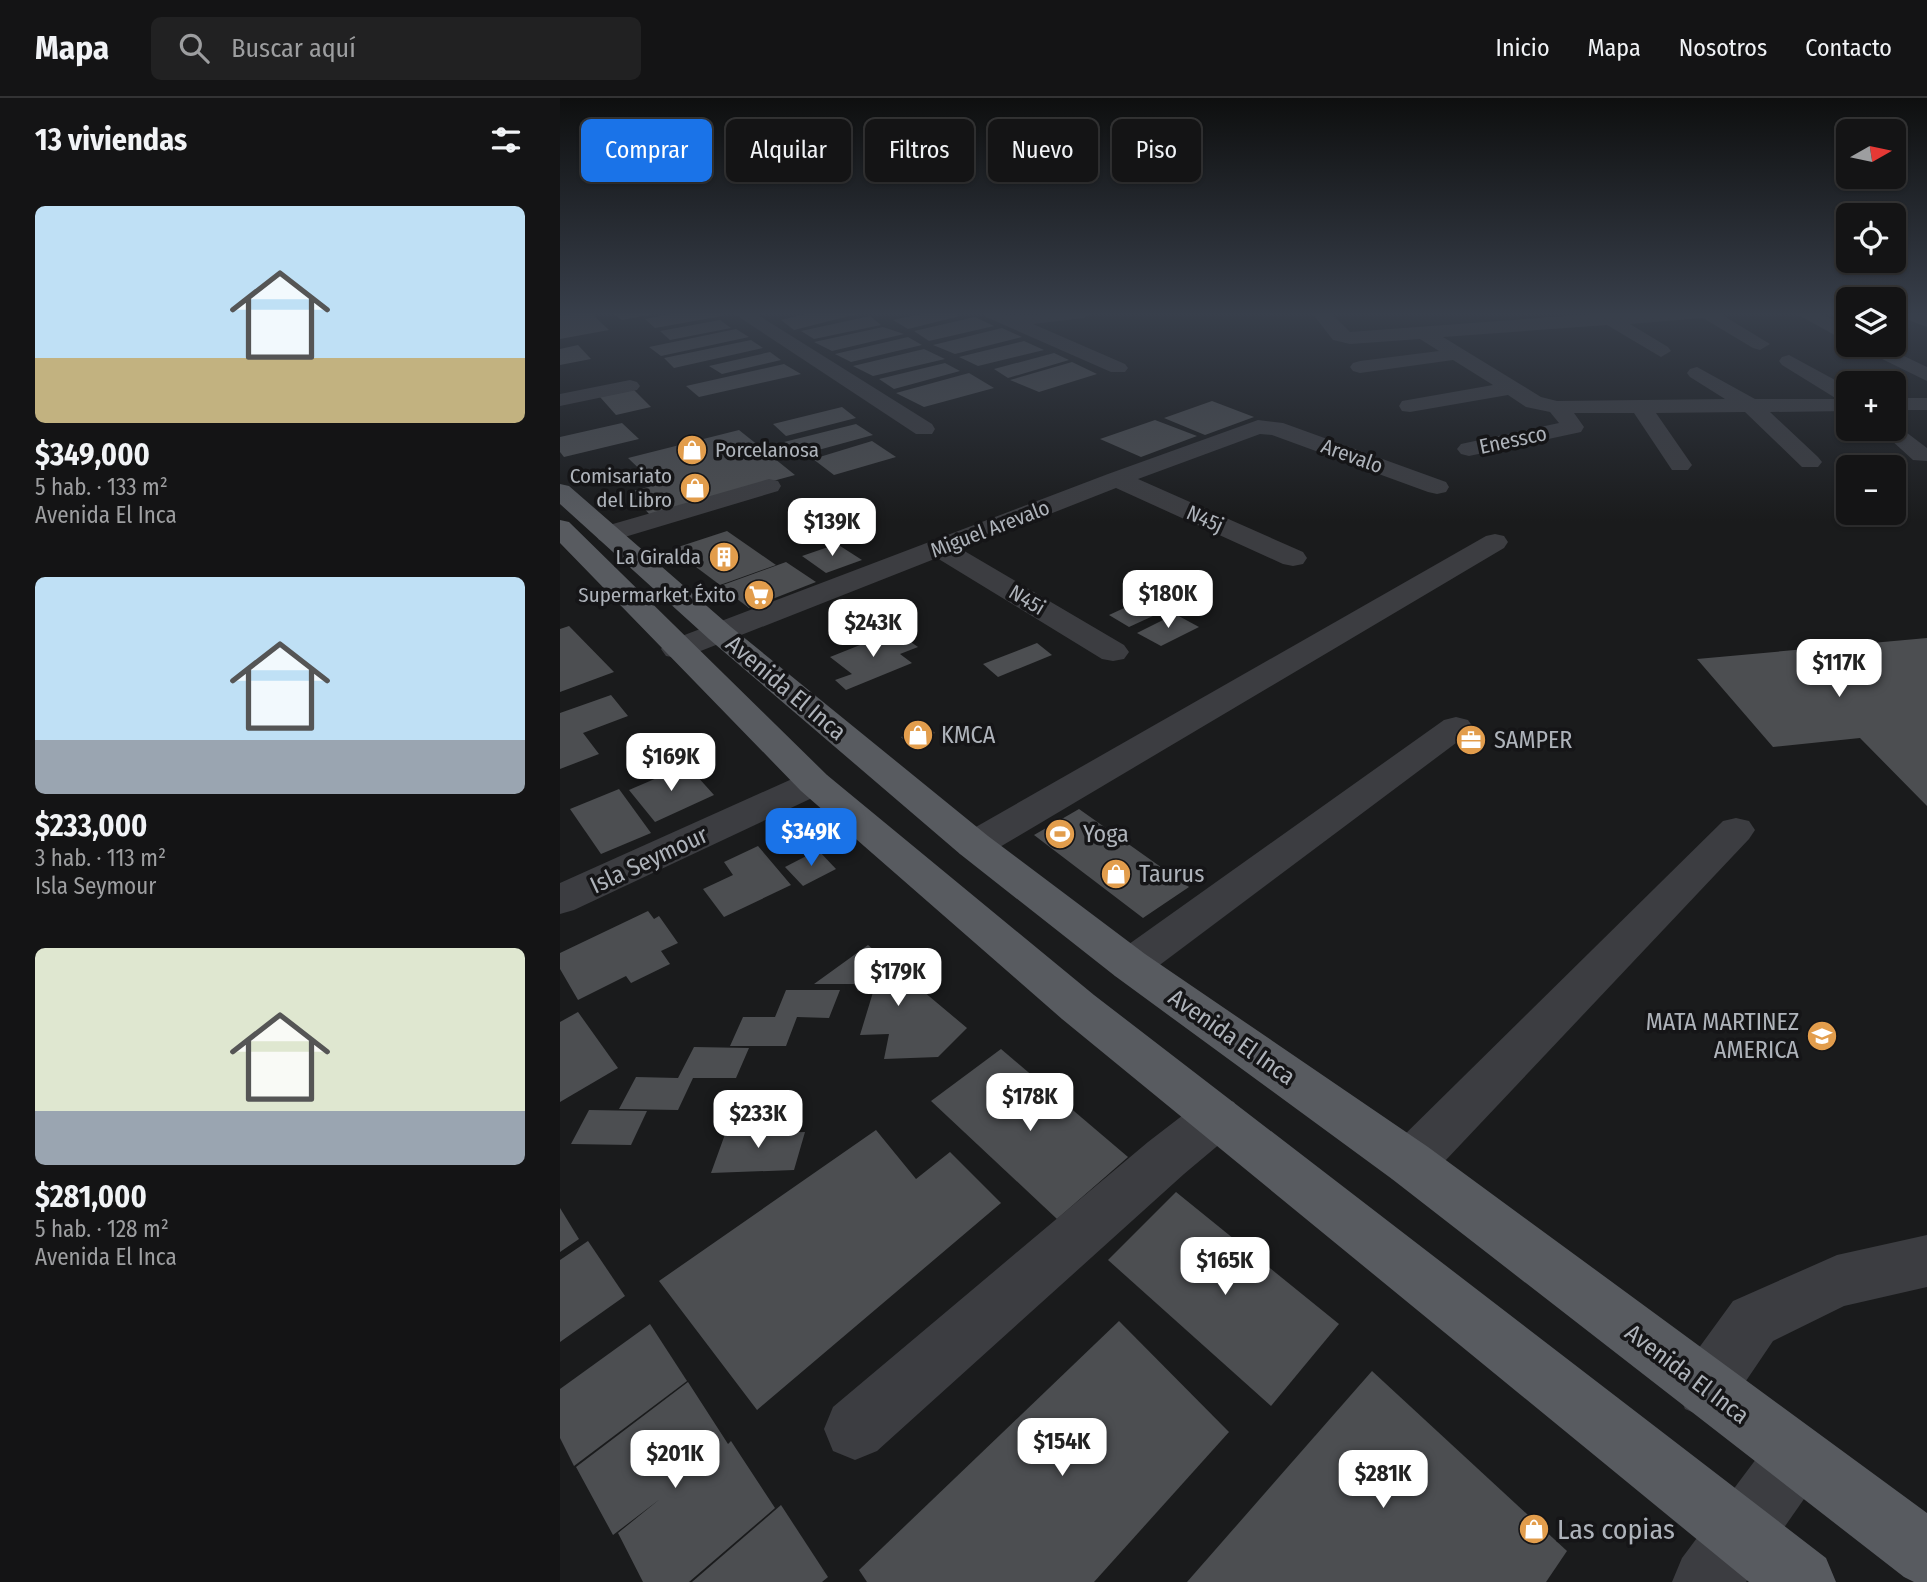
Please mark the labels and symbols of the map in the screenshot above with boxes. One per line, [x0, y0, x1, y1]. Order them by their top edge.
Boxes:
north arrow [1836, 119, 1906, 189]
street label: Enessco [1477, 420, 1549, 460]
shop icon: Porcelanosa [675, 433, 709, 467]
street label: Arevalo [1318, 433, 1386, 479]
place label: Porcelanosa [715, 437, 819, 463]
place label: Comisariato del Libro [570, 463, 672, 513]
shop icon: Comisariato del Libro [678, 471, 712, 505]
street label: Miguel Arevalo [927, 494, 1053, 564]
pin: $139K [783, 498, 881, 558]
street label: N45j [1183, 499, 1227, 539]
building icon: La Giralda [707, 540, 741, 574]
place label: La Giralda [616, 544, 701, 570]
pin: $180K [1119, 570, 1217, 630]
supermarket icon: Supermarket Éxito [742, 578, 776, 612]
street label: N45i [1004, 579, 1050, 621]
place label: Supermarket Éxito [578, 582, 736, 608]
pin: $243K [824, 600, 922, 659]
street label: Avenida El Inca [720, 630, 852, 746]
pin: $117K [1790, 640, 1888, 699]
shop icon: KMCA [901, 718, 935, 752]
place label: KMCA [941, 721, 996, 749]
office icon: SAMPER [1454, 723, 1488, 757]
place label: SAMPER [1494, 726, 1572, 754]
pin: $169K [622, 734, 720, 793]
pin: $349K [762, 808, 860, 868]
sports icon: Yoga [1043, 817, 1077, 851]
street label: Isla Seymour [586, 820, 713, 899]
place label: Yoga [1083, 820, 1129, 848]
shop icon: Taurus [1099, 857, 1133, 891]
place label: Taurus [1139, 860, 1204, 888]
pin: $179K [849, 948, 947, 1008]
street label: Avenida El Inca [1163, 983, 1301, 1091]
place label: MATA MARTINEZ AMERICA [1646, 1008, 1799, 1064]
school or university icon: MATA MARTINEZ AMERICA [1805, 1019, 1839, 1053]
pin: $178K [981, 1074, 1079, 1133]
pin: $233K [709, 1090, 807, 1150]
pin: $165K [1176, 1238, 1274, 1297]
street label: Avenida El Inca [1620, 1318, 1754, 1430]
pin: $154K [1013, 1418, 1111, 1478]
pin: $201K [626, 1430, 724, 1490]
pin: $281K [1334, 1450, 1432, 1510]
shop icon: Las copias [1517, 1512, 1551, 1546]
place label: Las copias [1557, 1513, 1675, 1546]

